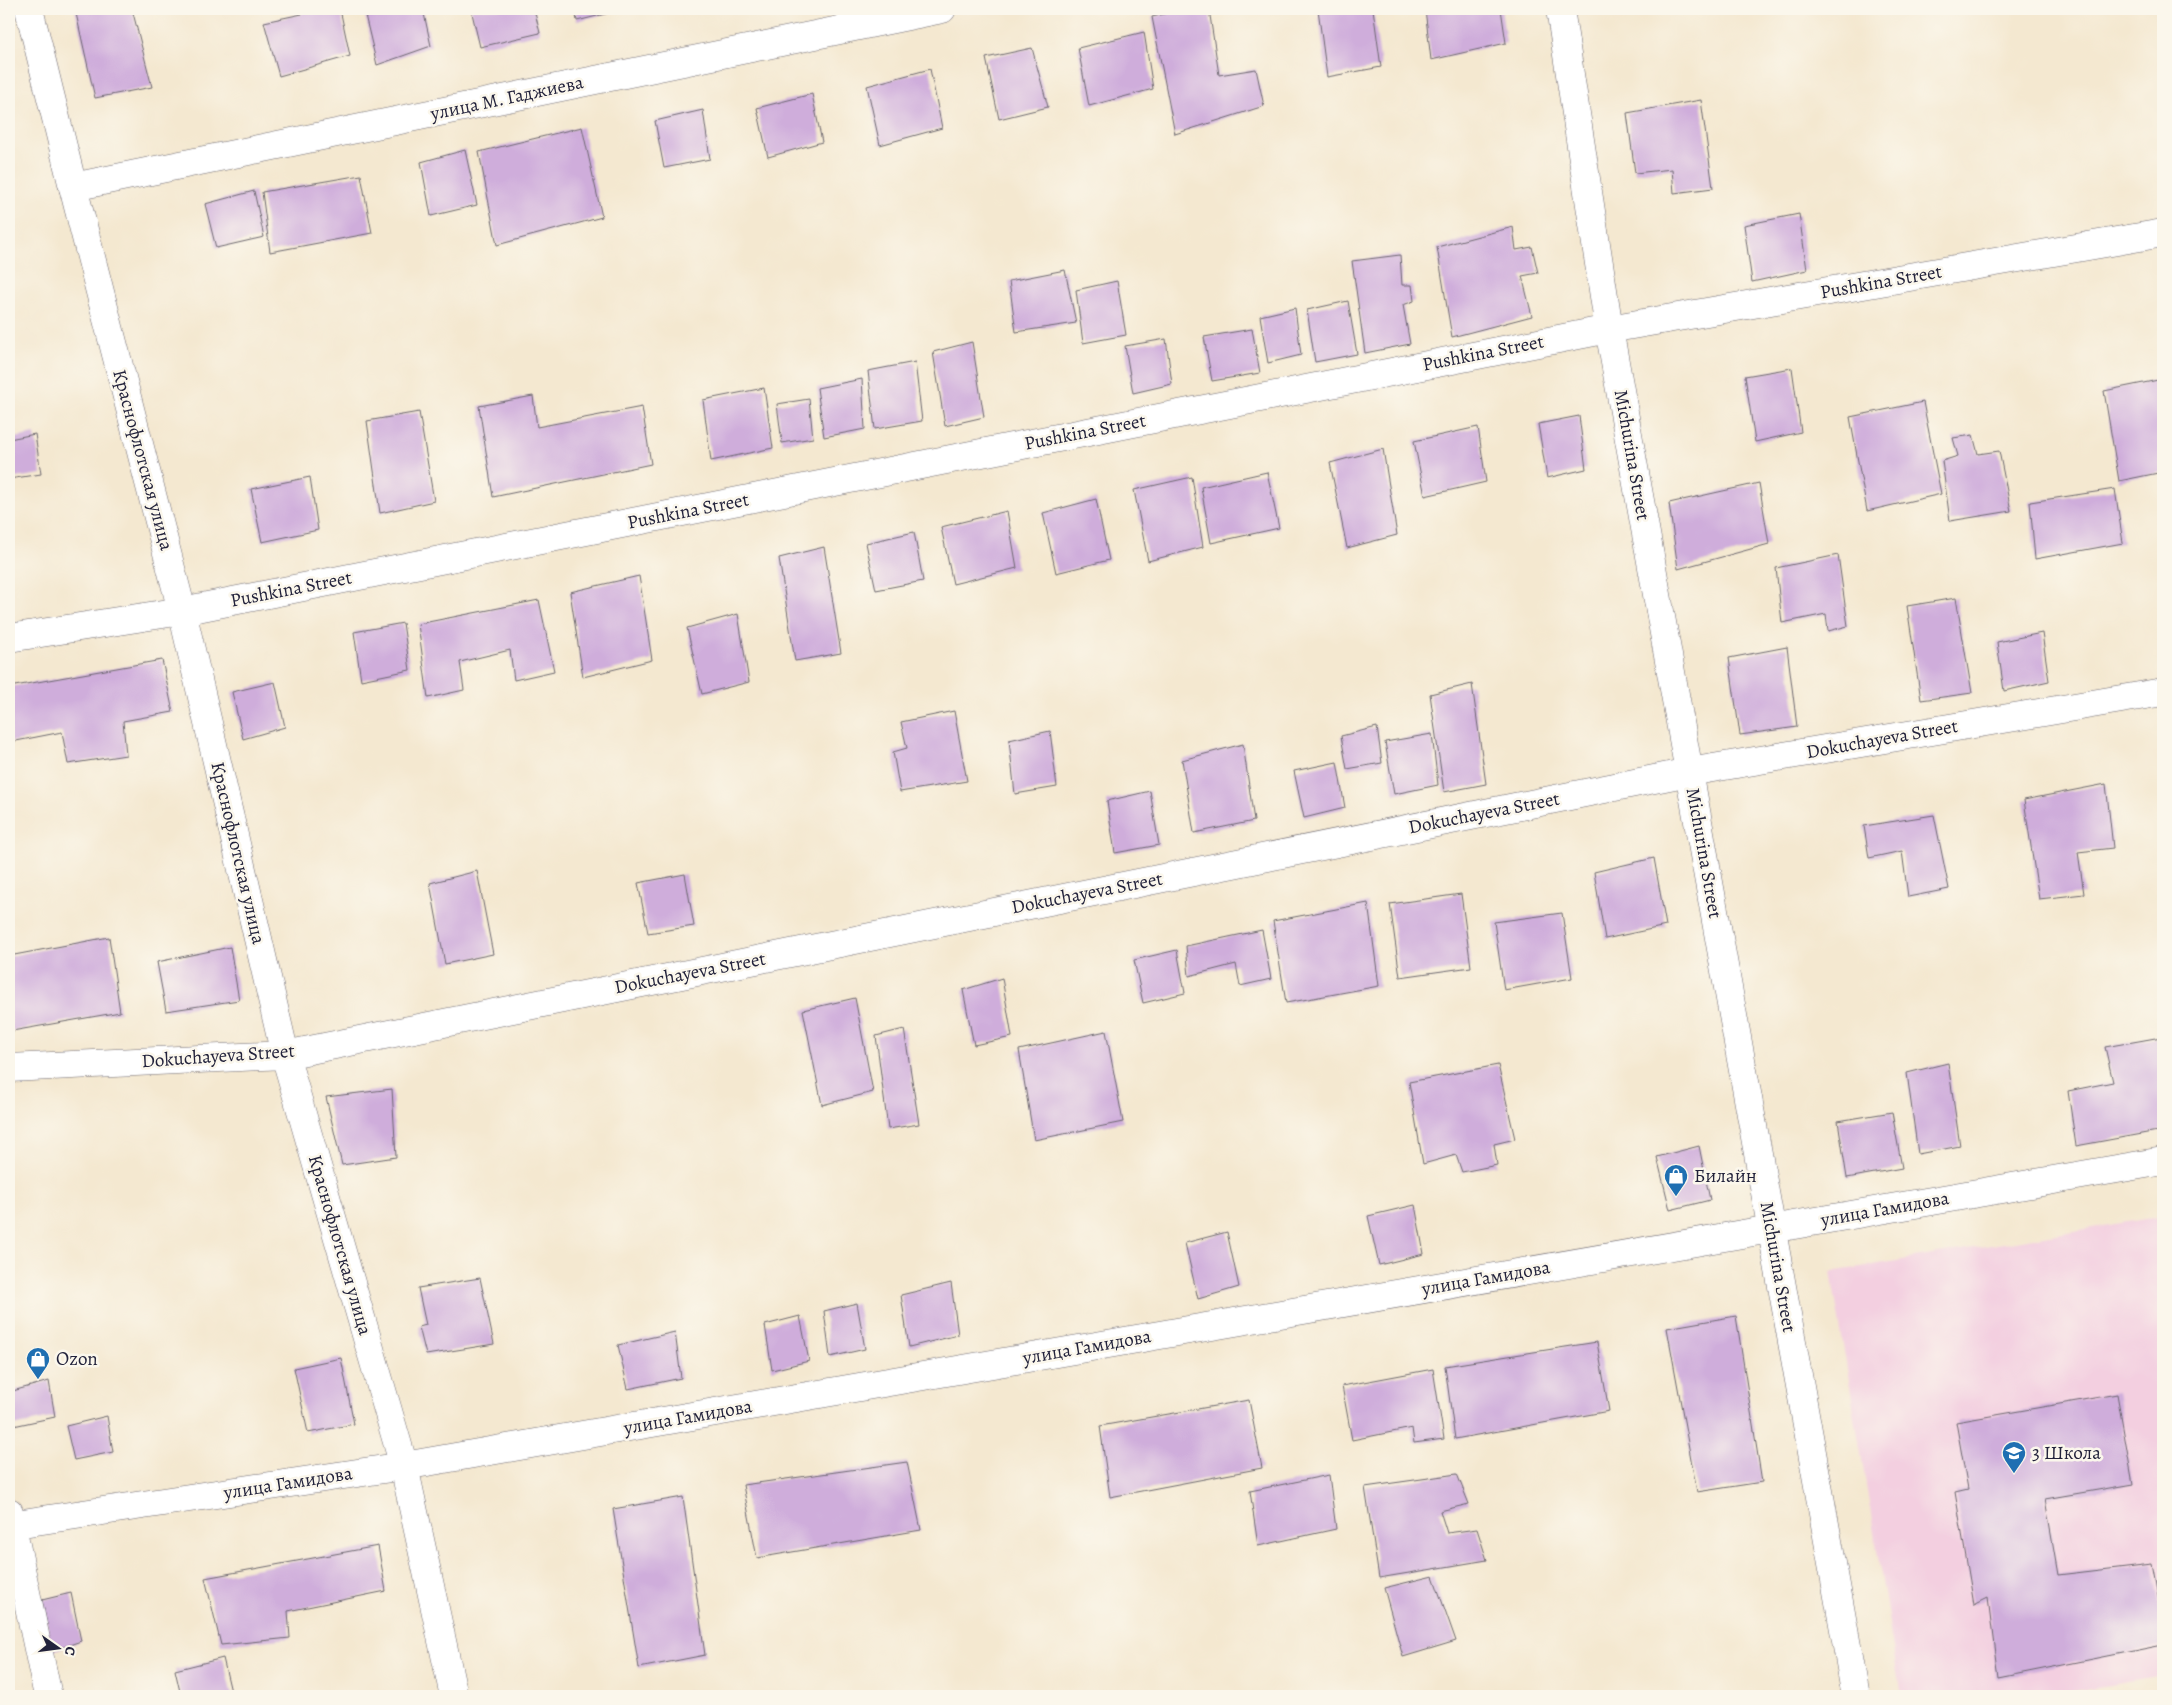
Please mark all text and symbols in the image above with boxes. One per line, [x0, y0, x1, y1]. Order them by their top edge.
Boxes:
street label: улица М. Гаджиева [427, 69, 586, 127]
street label: Pushkina Street [1818, 259, 1944, 305]
street label: Pushkina Street [1420, 328, 1546, 378]
street label: Краснофлотская улица [106, 367, 180, 554]
street label: Michurina Street [1608, 388, 1656, 522]
street label: Pushkina Street [1022, 407, 1148, 457]
street label: Pushkina Street [625, 486, 751, 536]
street label: Pushkina Street [228, 564, 354, 614]
street label: Dokuchayeva Street [1804, 713, 1960, 765]
street label: Краснофлотская улица [204, 759, 272, 947]
street label: Dokuchayeva Street [1406, 786, 1562, 840]
street label: Michurina Street [1680, 786, 1728, 920]
street label: Dokuchayeva Street [1009, 866, 1165, 920]
street label: Dokuchayeva Street [612, 946, 768, 1000]
street label: Dokuchayeva Street [141, 1038, 295, 1074]
street label: Краснофлотская улица [302, 1152, 378, 1338]
shop icon: Билайн [1663, 1163, 1689, 1197]
place label: Билайн [1694, 1163, 1757, 1189]
street label: улица Гамидова [1818, 1185, 1951, 1233]
street label: Michurina Street [1754, 1200, 1802, 1334]
street label: улица Гамидова [1419, 1254, 1552, 1302]
street label: улица Гамидова [1020, 1323, 1153, 1371]
shop icon: Ozon [25, 1346, 51, 1380]
place label: Ozon [56, 1346, 98, 1372]
street label: улица Гамидова [621, 1393, 754, 1441]
school or university icon: 3 Школа [2001, 1440, 2027, 1474]
place label: 3 Школа [2032, 1440, 2101, 1466]
street label: улица Гамидова [221, 1460, 354, 1506]
north arrow [32, 1622, 82, 1672]
text: С [60, 1645, 80, 1658]

